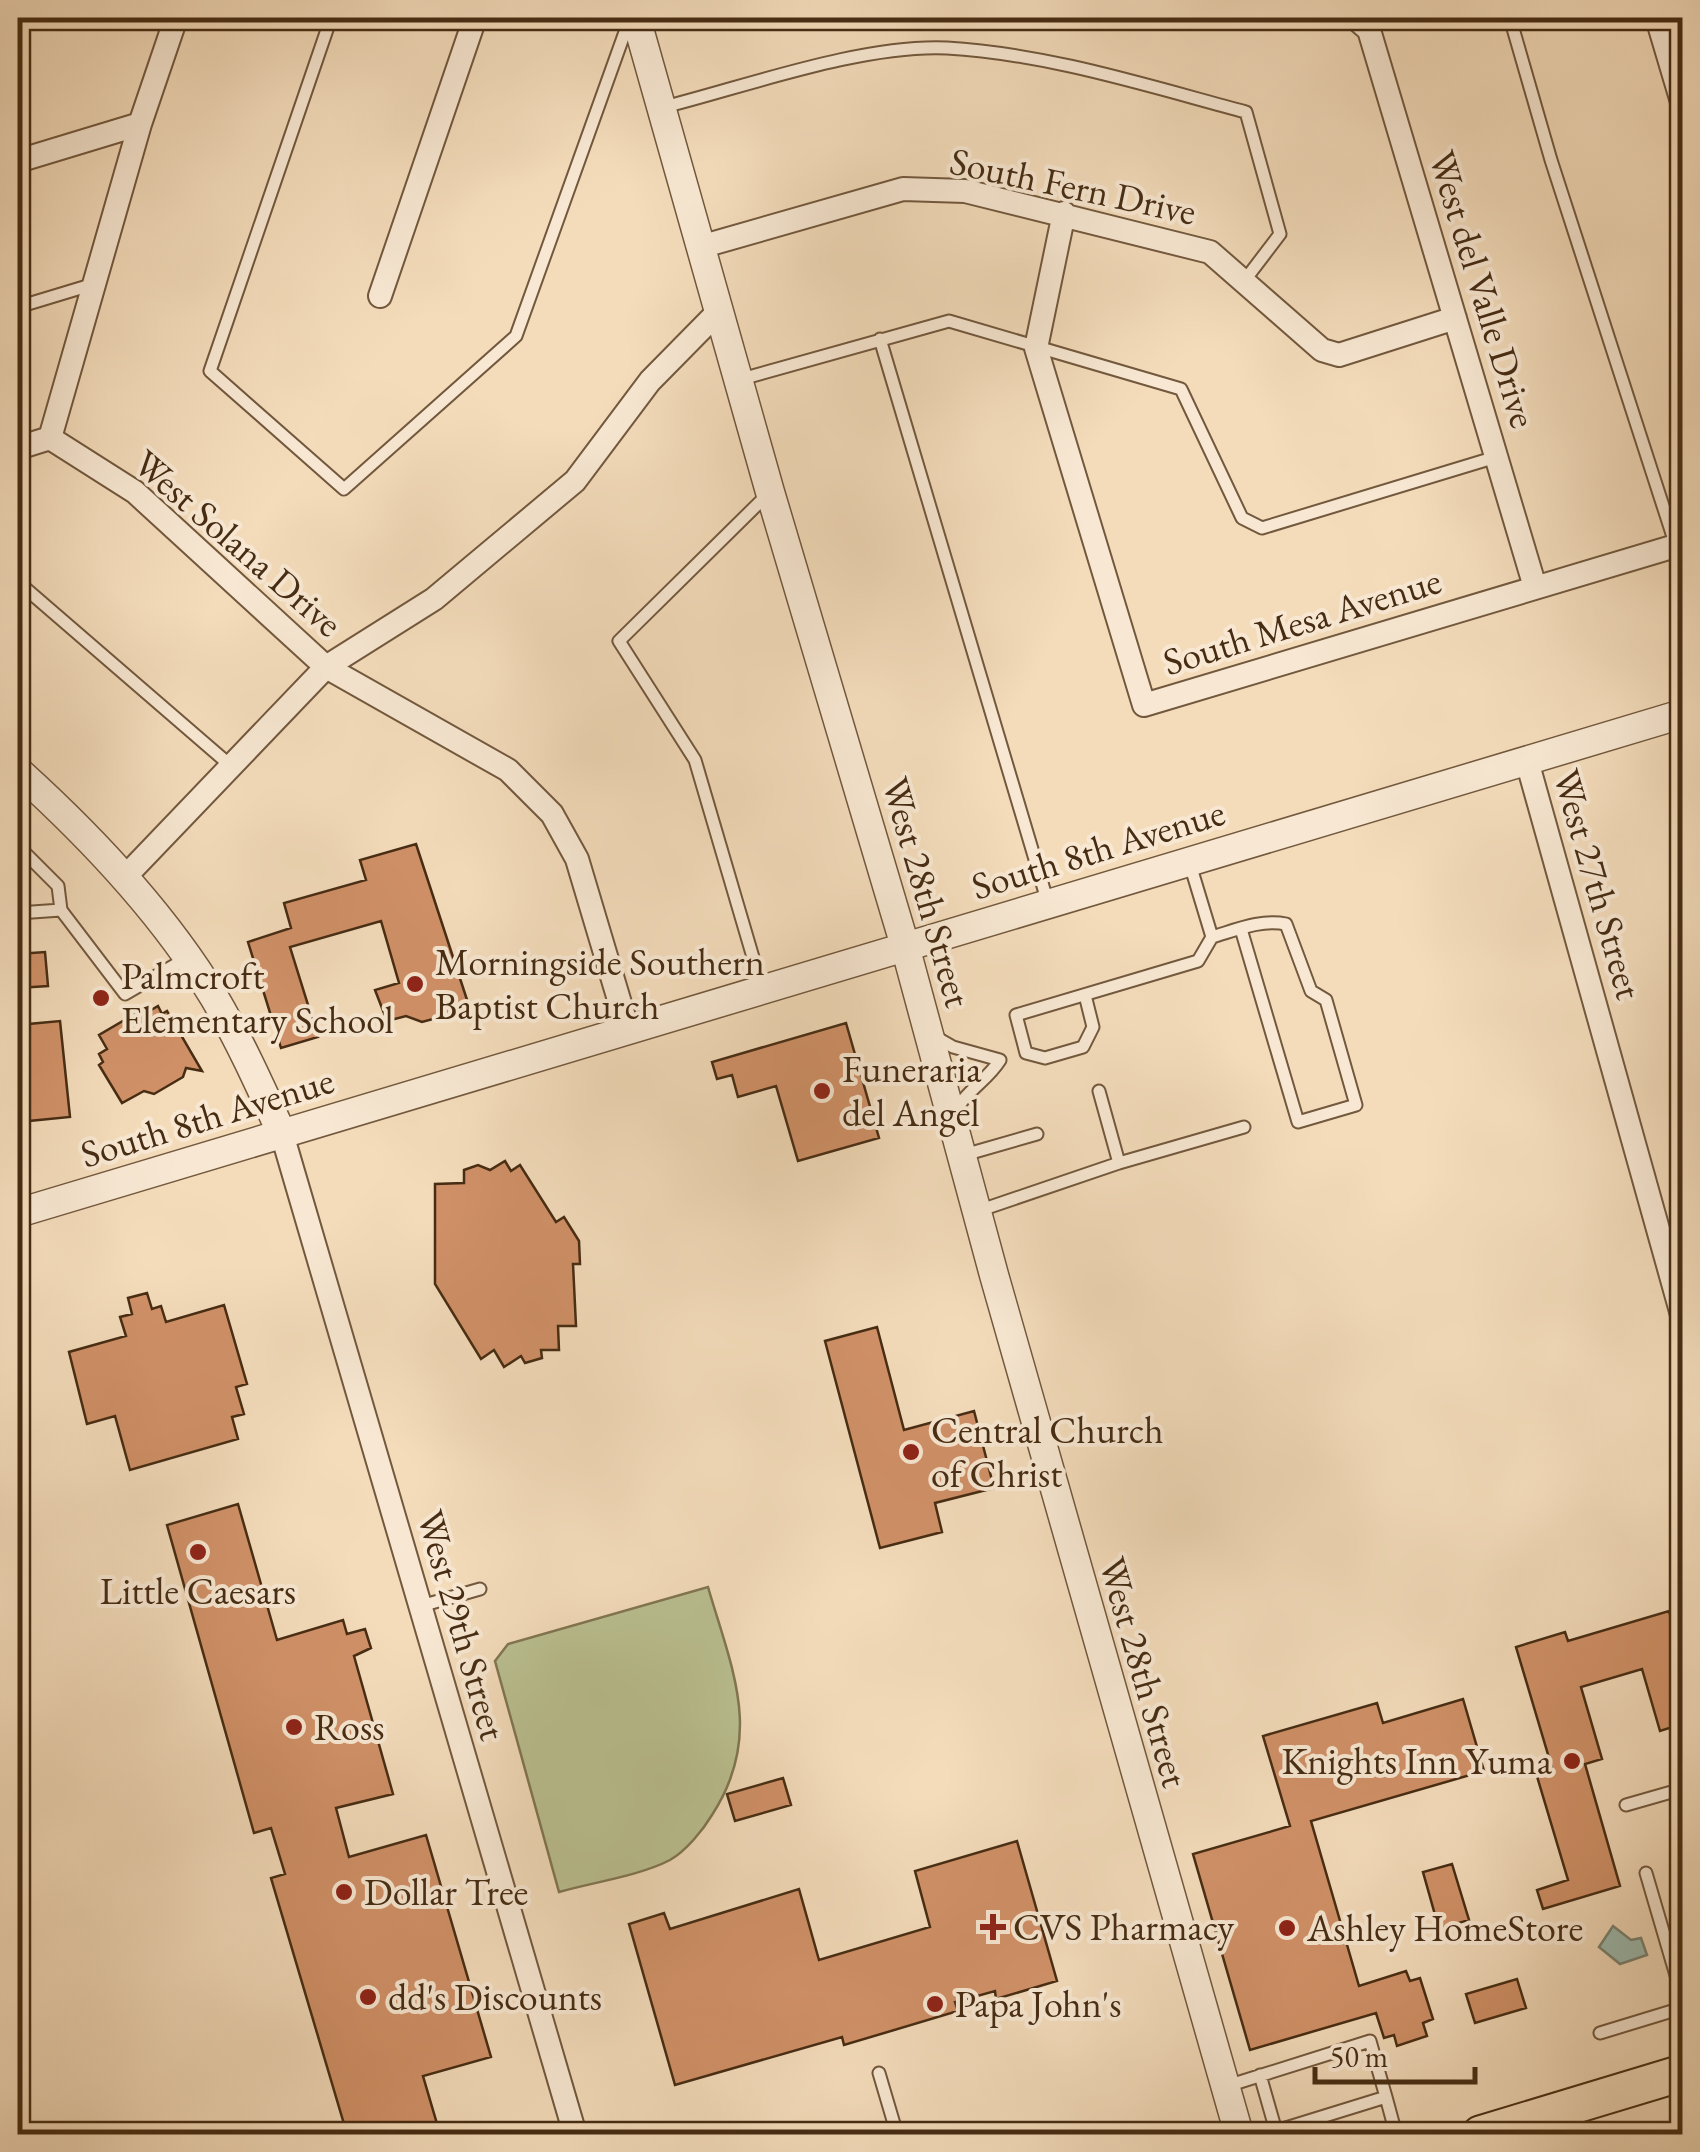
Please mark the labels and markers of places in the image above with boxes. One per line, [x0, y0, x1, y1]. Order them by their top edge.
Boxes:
place label: Morningside Southern Baptist Church [435, 937, 765, 1030]
place label: Palmcroft Elementary School [121, 951, 394, 1044]
marker: Morningside Southern Baptist Church [404, 973, 426, 995]
marker: Palmcroft Elementary School [90, 987, 112, 1009]
place label: Funeraria del Angel [842, 1044, 982, 1137]
marker: Funeraria del Angel [811, 1080, 833, 1102]
place label: Central Church of Christ [931, 1405, 1164, 1498]
marker: Central Church of Christ [900, 1441, 922, 1463]
marker: Little Caesars [187, 1541, 209, 1563]
place label: Little Caesars [100, 1566, 296, 1615]
place label: Ross [314, 1702, 384, 1751]
marker: Ross [283, 1716, 305, 1738]
place label: Knights Inn Yuma [1281, 1736, 1553, 1785]
marker: Knights Inn Yuma [1561, 1750, 1583, 1772]
place label: Dollar Tree [364, 1867, 528, 1916]
marker: Dollar Tree [333, 1881, 355, 1903]
place label: CVS Pharmacy [1013, 1902, 1234, 1951]
place label: Ashley HomeStore [1306, 1903, 1583, 1952]
marker: CVS Pharmacy [982, 1916, 1004, 1938]
marker: Ashley HomeStore [1276, 1917, 1298, 1939]
place label: dd's Discounts [388, 1972, 602, 2021]
place label: Papa John's [955, 1979, 1122, 2028]
marker: dd's Discounts [357, 1986, 379, 2008]
marker: Papa John's [924, 1993, 946, 2015]

